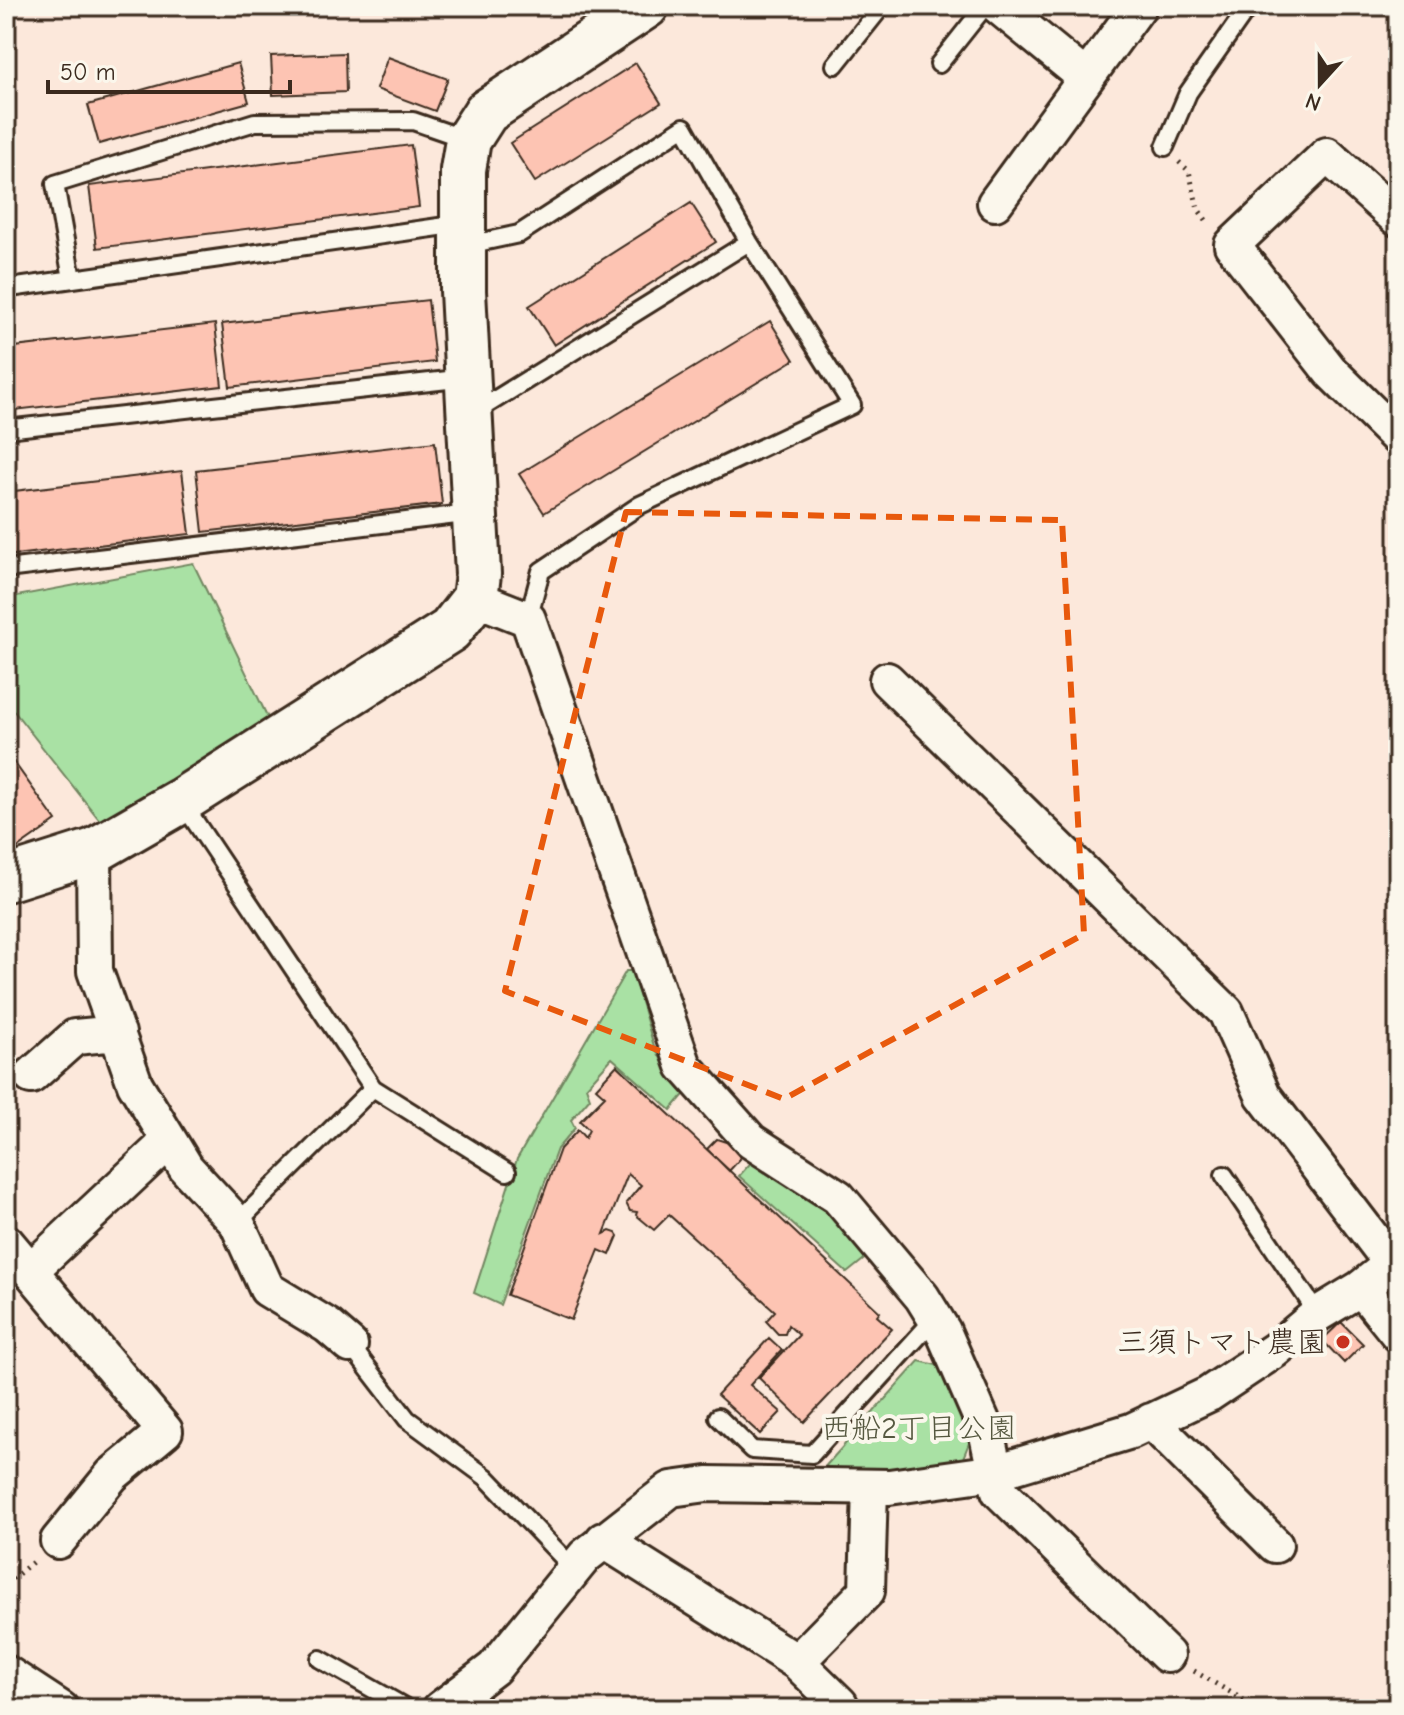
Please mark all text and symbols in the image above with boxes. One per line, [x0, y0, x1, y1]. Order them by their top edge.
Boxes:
scale bar [48, 44, 290, 94]
north arrow [1280, 44, 1360, 124]
text: 50 m [60, 58, 116, 86]
text: N [1302, 87, 1325, 116]
place label: 三須トマト農園 [1117, 1325, 1327, 1360]
marker: 三須トマト農園 [1334, 1333, 1352, 1351]
park label: 西船2丁目公園 [821, 1411, 1017, 1446]

